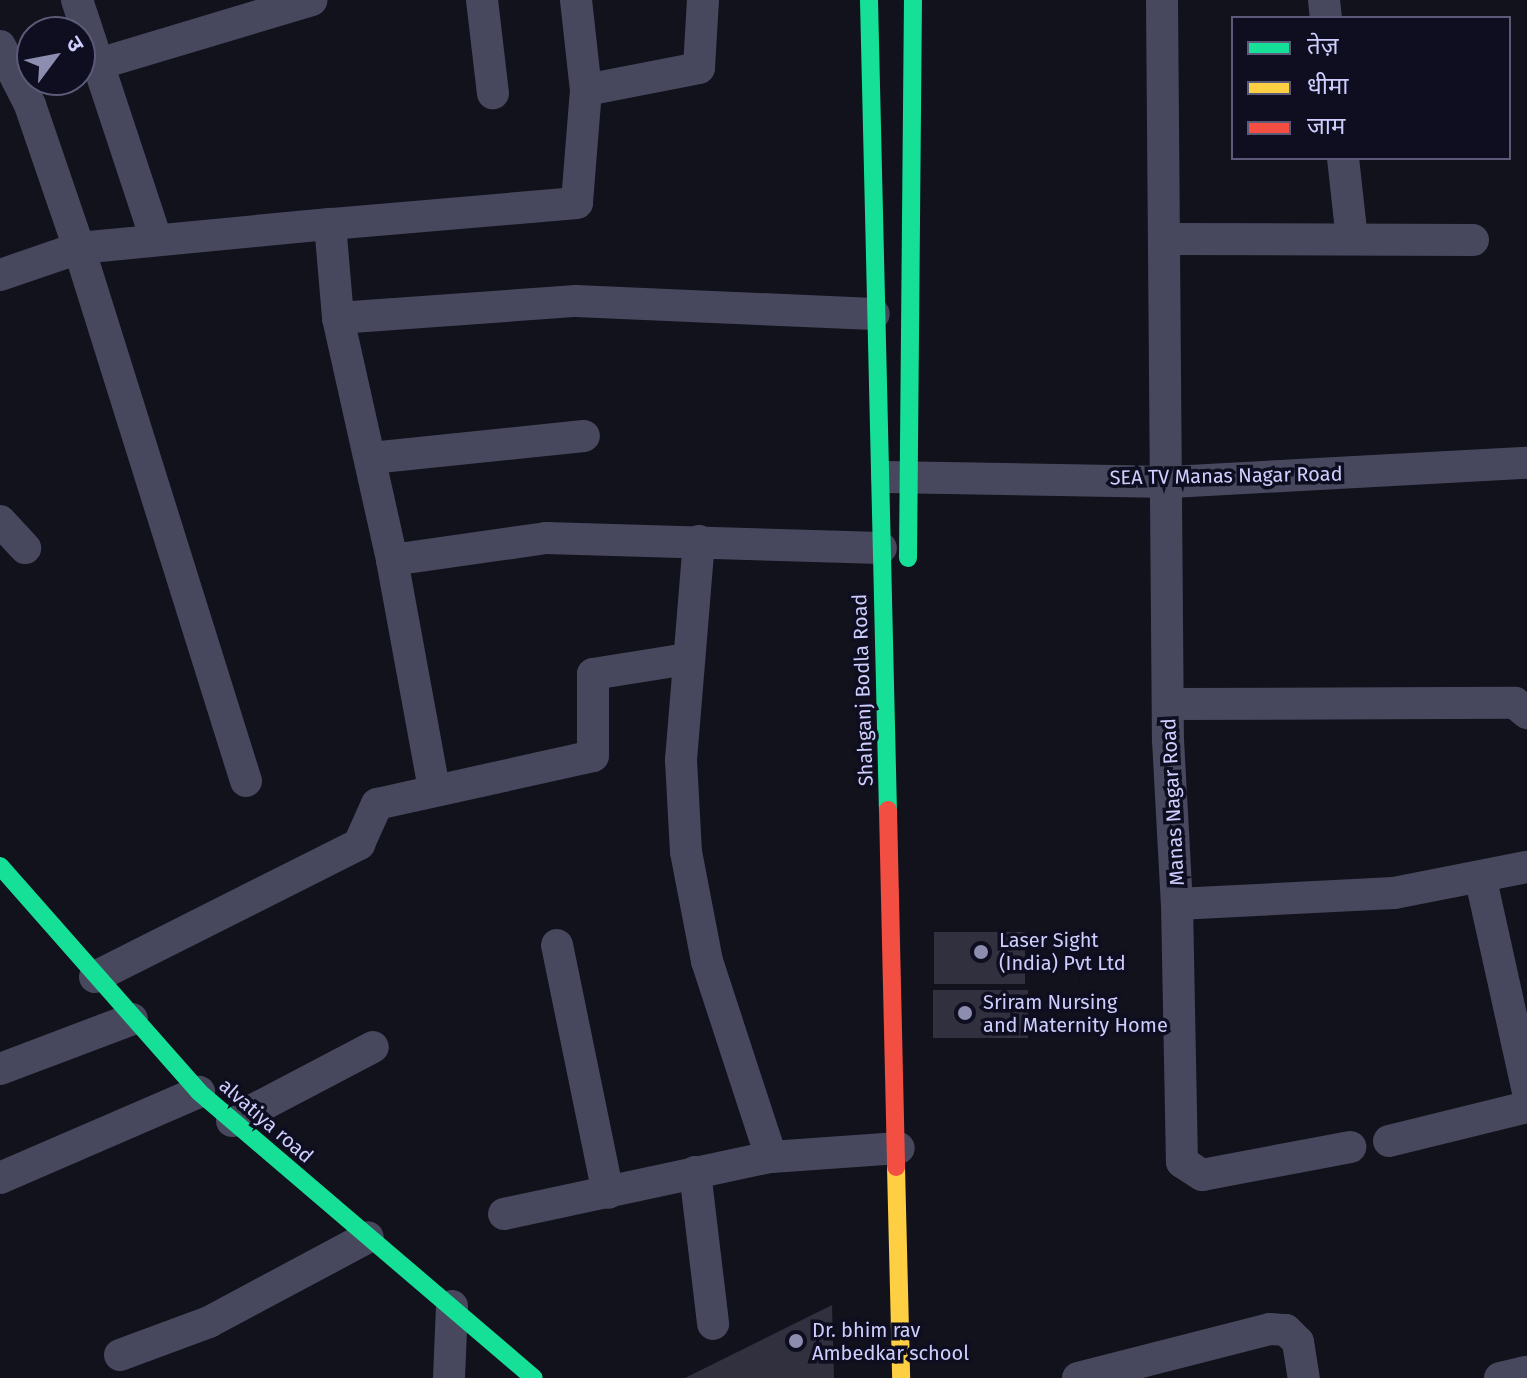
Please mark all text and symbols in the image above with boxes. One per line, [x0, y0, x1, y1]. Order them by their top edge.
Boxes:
north arrow [16, 16, 96, 96]
legend [1231, 16, 1511, 160]
text: उ [60, 31, 90, 57]
text: तेज़ [1307, 32, 1339, 60]
text: धीमा [1307, 72, 1349, 100]
text: जाम [1307, 112, 1345, 140]
street label: SEA TV Manas Nagar Road [1109, 462, 1343, 490]
street label: Shahganj Bodla Road [848, 593, 878, 787]
street label: Manas Nagar Road [1157, 718, 1189, 886]
place label: Laser Sight (India) Pvt Ltd [999, 928, 1126, 975]
marker: Laser Sight (India) Pvt Ltd [970, 941, 992, 963]
place label: Sriram Nursing and Maternity Home [983, 990, 1168, 1037]
marker: Sriram Nursing and Maternity Home [954, 1002, 976, 1024]
street label: alvatiya road [214, 1074, 318, 1168]
place label: Dr. bhim rav Ambedkar school [812, 1318, 969, 1365]
marker: Dr. bhim rav Ambedkar school [787, 1332, 805, 1350]

